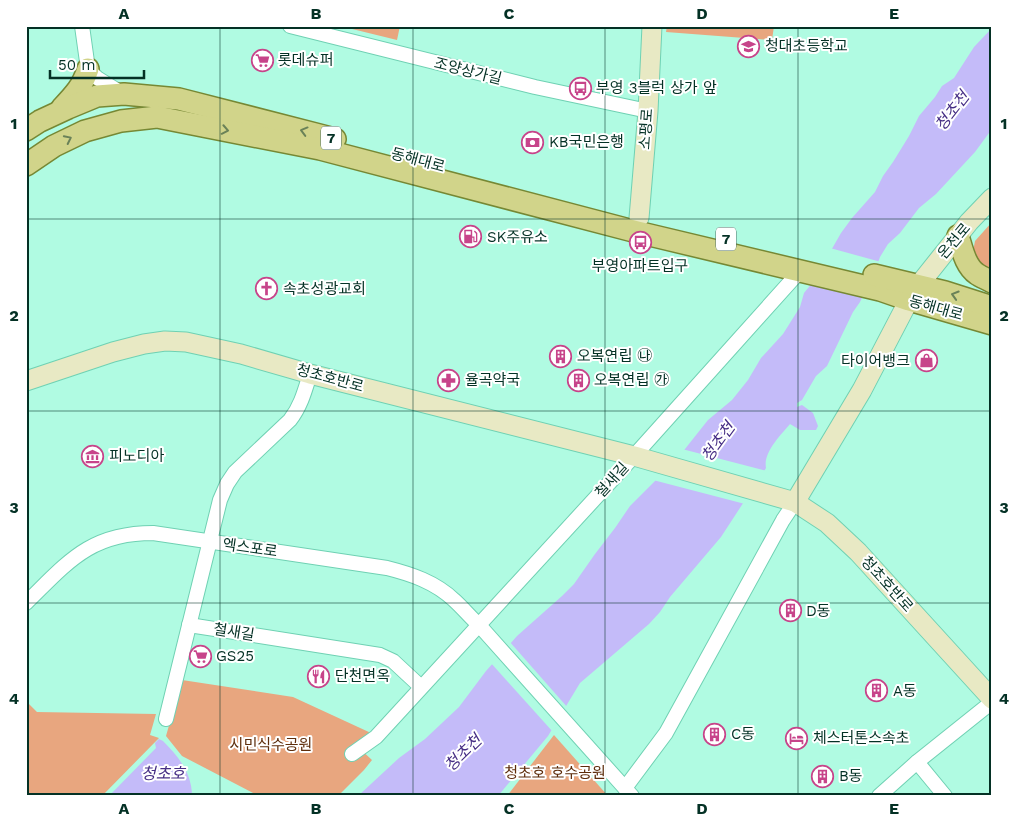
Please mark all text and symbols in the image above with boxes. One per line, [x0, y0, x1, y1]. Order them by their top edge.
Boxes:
text: A [119, 4, 130, 23]
text: B [311, 4, 322, 23]
text: C [504, 4, 515, 23]
text: D [696, 4, 708, 23]
text: E [889, 4, 899, 23]
school or university icon: 청대초등학교 [737, 34, 761, 58]
place label: 청대초등학교 [765, 37, 848, 55]
scale bar [50, 48, 144, 80]
supermarket icon: 롯데슈퍼 [250, 48, 274, 72]
place label: 롯데슈퍼 [278, 51, 333, 69]
street label: 조양상가길 [432, 54, 504, 88]
text: 50 m [58, 56, 95, 74]
bus stop icon: 부영 3블럭 상가 앞 [568, 76, 592, 100]
place label: 부영 3블럭 상가 앞 [596, 79, 717, 97]
water label: 청초천 [931, 86, 974, 134]
street label: 소평로 [636, 108, 656, 150]
text: 1 [11, 114, 17, 133]
text: 1 [1001, 114, 1007, 133]
one-way arrow [221, 124, 230, 135]
one-way arrow [301, 126, 309, 136]
road number: 7 [321, 126, 341, 150]
bank icon: KB국민은행 [521, 130, 545, 154]
place label: KB국민은행 [549, 133, 624, 151]
one-way arrow [62, 135, 71, 145]
street label: 동해대로 [389, 144, 447, 176]
street label: 온천로 [934, 219, 974, 263]
fuel station icon: SK주유소 [459, 225, 483, 249]
place label: SK주유소 [487, 228, 548, 246]
road number: 7 [716, 228, 736, 250]
bus stop icon: 부영아파트입구 [628, 231, 652, 255]
place label: 부영아파트입구 [592, 257, 688, 275]
church icon: 속초성광교회 [255, 277, 279, 301]
place label: 속초성광교회 [283, 280, 366, 298]
one-way arrow [951, 291, 960, 301]
street label: 동해대로 [907, 292, 965, 324]
text: 2 [9, 306, 19, 325]
text: 2 [999, 306, 1009, 325]
building icon: 오복연립 ㉯ [549, 344, 573, 368]
place label: 오복연립 ㉯ [577, 347, 652, 365]
shop icon: 타이어뱅크 [914, 349, 938, 373]
place label: 타이어뱅크 [841, 352, 910, 370]
street label: 청초호반로 [294, 360, 366, 396]
pharmacy icon: 율곡약국 [437, 368, 461, 392]
building icon: 오복연립 ㉮ [566, 368, 590, 392]
place label: 율곡약국 [465, 371, 520, 389]
place label: 오복연립 ㉮ [594, 371, 669, 389]
water label: 청초천 [697, 417, 740, 465]
museum icon: 피노디아 [81, 444, 105, 468]
place label: 피노디아 [109, 447, 164, 465]
street label: 철새길 [591, 459, 633, 501]
text: 3 [9, 498, 19, 517]
text: 3 [999, 498, 1009, 517]
street label: 엑스포로 [221, 535, 279, 561]
street label: 청초호반로 [857, 552, 917, 616]
building icon: D동 [778, 599, 802, 623]
place label: D동 [806, 602, 831, 620]
street label: 철새길 [212, 620, 256, 644]
supermarket icon: GS25 [188, 644, 212, 668]
place label: GS25 [216, 647, 254, 665]
restaurant icon: 단천면옥 [307, 664, 331, 688]
place label: 단천면옥 [335, 667, 390, 685]
building icon: A동 [865, 679, 889, 703]
place label: A동 [893, 682, 917, 700]
text: 4 [9, 689, 19, 708]
text: 4 [999, 689, 1009, 708]
building icon: C동 [703, 722, 727, 746]
place label: C동 [731, 725, 755, 743]
hotel icon: 체스터톤스속초 [785, 726, 809, 750]
water label: 청초천 [441, 729, 487, 775]
place label: 체스터톤스속초 [813, 729, 910, 747]
park label: 시민식수공원 [230, 736, 312, 754]
water label: 청초호 [141, 764, 186, 783]
park label: 청초호 호수공원 [504, 764, 606, 782]
building icon: B동 [811, 764, 835, 788]
place label: B동 [839, 767, 863, 785]
text: A [119, 799, 130, 818]
text: B [311, 799, 322, 818]
text: C [504, 799, 515, 818]
text: D [696, 799, 708, 818]
text: E [889, 799, 899, 818]

